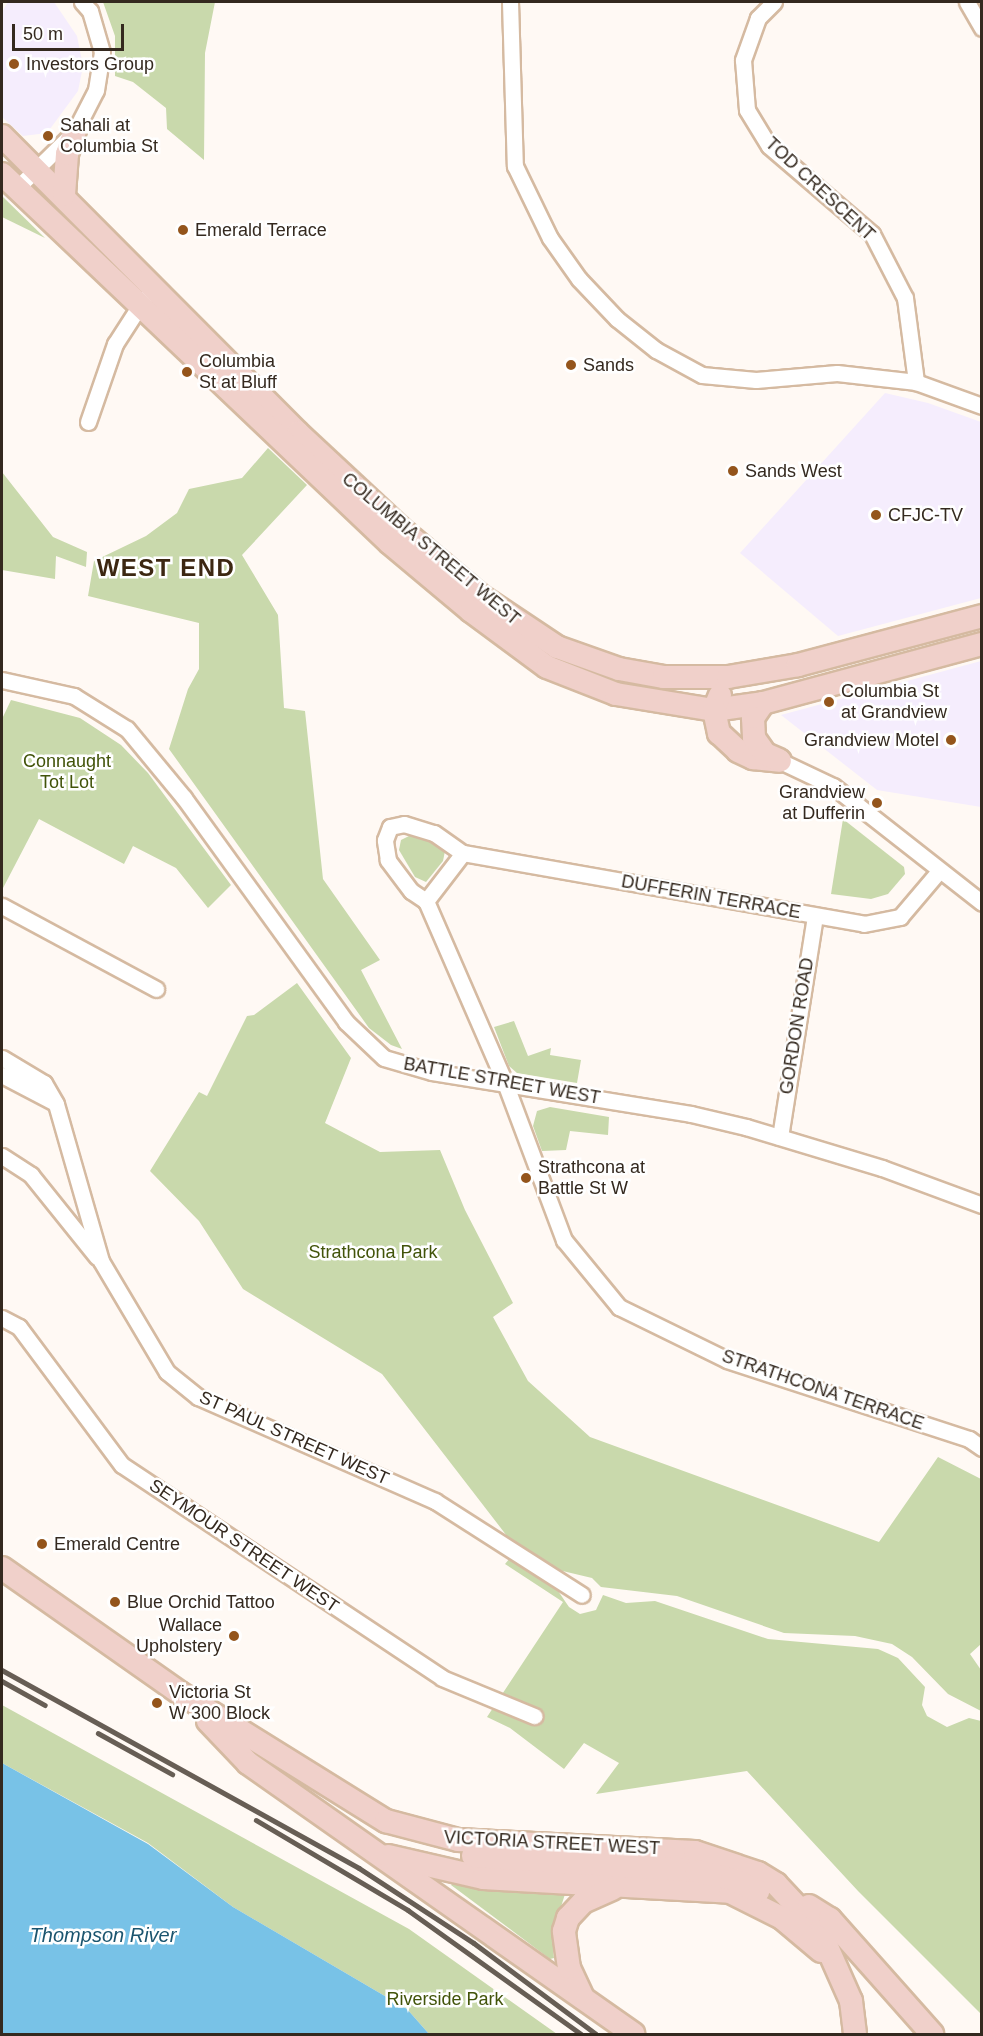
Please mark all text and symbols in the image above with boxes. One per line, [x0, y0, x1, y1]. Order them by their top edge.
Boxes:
scale bar [15, 12, 128, 50]
text: 50 m [23, 24, 63, 44]
place label: Investors Group [26, 53, 154, 75]
marker: Investors Group [7, 57, 21, 71]
place label: Sahali at Columbia St [60, 115, 158, 158]
marker: Sahali at Columbia St [41, 129, 55, 143]
street label: TOD CRESCENT [761, 133, 879, 245]
place label: Emerald Terrace [195, 219, 327, 241]
marker: Emerald Terrace [176, 223, 190, 237]
place label: Columbia St at Bluff [199, 351, 277, 394]
place label: Sands [583, 354, 634, 376]
marker: Sands [564, 358, 578, 372]
marker: Columbia St at Bluff [180, 365, 194, 379]
place label: Sands West [745, 460, 842, 482]
marker: Sands West [726, 464, 740, 478]
street label: COLUMBIA STREET WEST [337, 468, 525, 630]
place label: CFJC-TV [888, 504, 963, 526]
marker: CFJC-TV [869, 508, 883, 522]
district label: WEST END [97, 554, 235, 582]
place label: Columbia St at Grandview [841, 681, 947, 724]
marker: Columbia St at Grandview [822, 695, 836, 709]
place label: Grandview Motel [804, 729, 939, 751]
marker: Grandview Motel [944, 733, 958, 747]
park label: Connaught Tot Lot [23, 751, 111, 794]
place label: Grandview at Dufferin [779, 782, 865, 824]
marker: Grandview at Dufferin [870, 796, 884, 810]
street label: DUFFERIN TERRACE [620, 871, 802, 923]
street label: GORDON ROAD [776, 956, 818, 1096]
street label: BATTLE STREET WEST [402, 1053, 602, 1109]
place label: Strathcona at Battle St W [538, 1157, 645, 1200]
marker: Strathcona at Battle St W [519, 1171, 533, 1185]
park label: Strathcona Park [308, 1241, 438, 1263]
street label: STRATHCONA TERRACE [718, 1345, 928, 1435]
street label: ST PAUL STREET WEST [195, 1386, 393, 1490]
street label: SEYMOUR STREET WEST [145, 1474, 343, 1618]
place label: Emerald Centre [54, 1533, 180, 1555]
marker: Emerald Centre [35, 1537, 49, 1551]
place label: Blue Orchid Tattoo [127, 1591, 275, 1613]
marker: Blue Orchid Tattoo [108, 1595, 122, 1609]
place label: Wallace Upholstery [136, 1615, 222, 1658]
marker: Wallace Upholstery [227, 1629, 241, 1643]
place label: Victoria St W 300 Block [169, 1682, 270, 1724]
marker: Victoria St W 300 Block [150, 1696, 164, 1710]
street label: VICTORIA STREET WEST [443, 1827, 661, 1859]
water label: Thompson River [30, 1923, 176, 1947]
park label: Riverside Park [386, 1988, 504, 2010]

